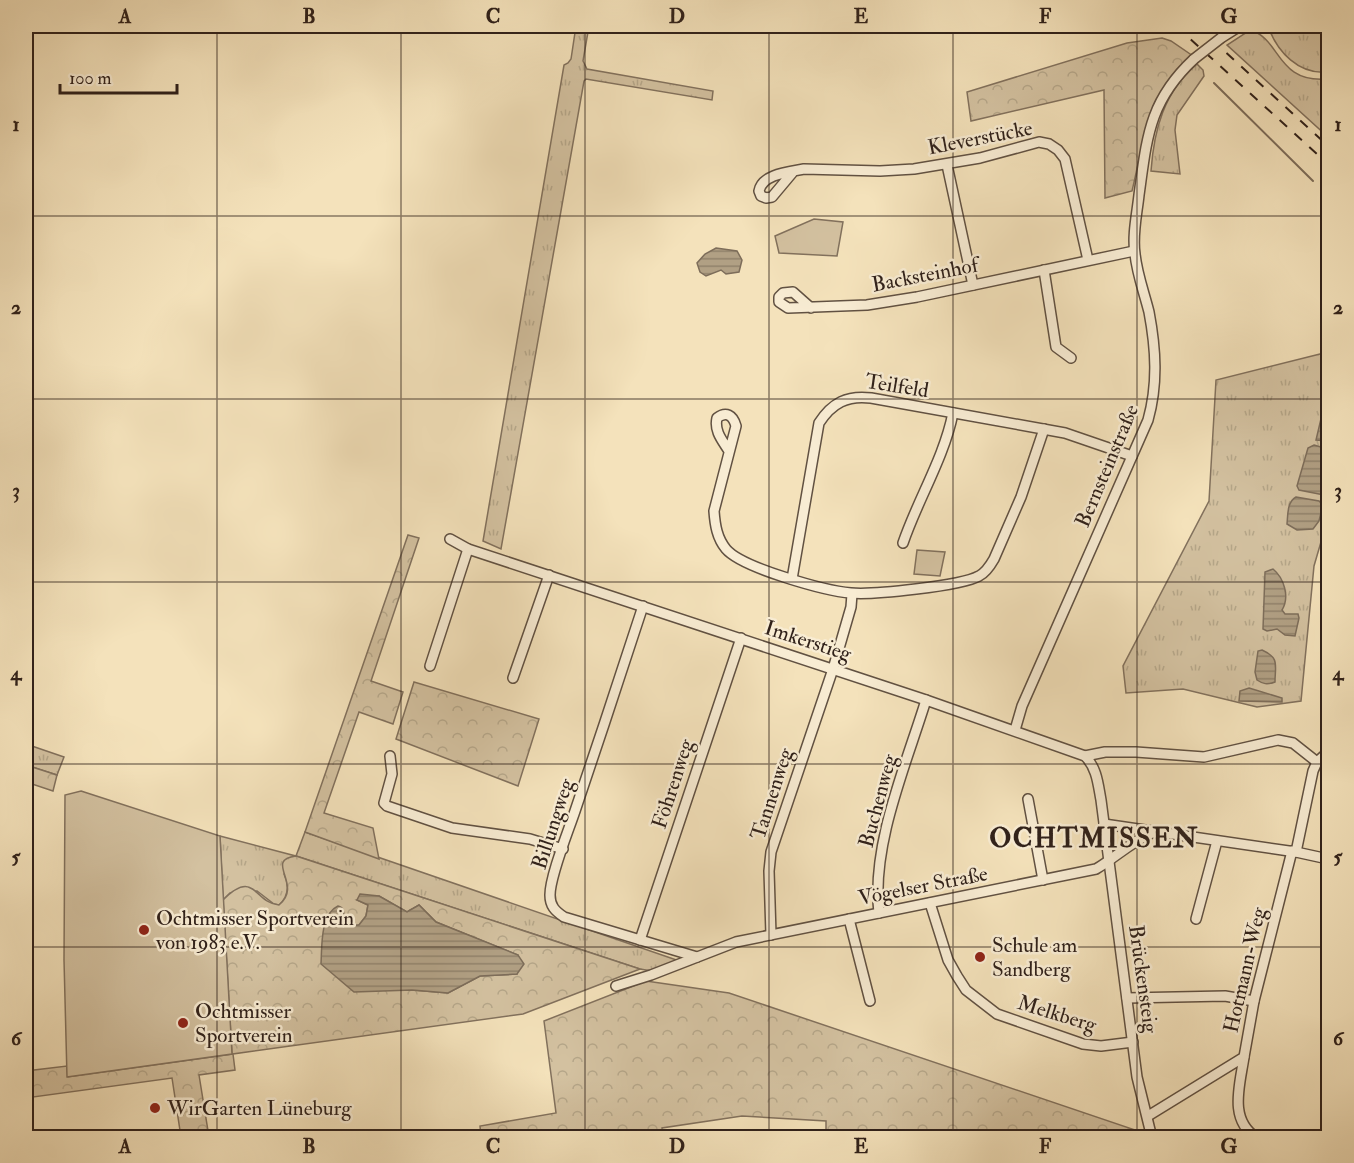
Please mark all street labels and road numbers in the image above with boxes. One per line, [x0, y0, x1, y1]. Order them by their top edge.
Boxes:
street label: Kleverstücke [925, 115, 1035, 161]
street label: Backsteinhof [869, 251, 984, 299]
street label: Teilfeld [863, 368, 931, 404]
street label: Bernsteinstraße [1069, 400, 1145, 532]
street label: Imkerstieg [761, 614, 855, 668]
street label: Föhrenweg [646, 735, 700, 832]
street label: Tannenweg [745, 744, 800, 843]
street label: Buchenweg [853, 751, 904, 851]
street label: Billungweg [526, 775, 581, 873]
street label: Vögelser Straße [856, 860, 990, 912]
street label: Hotmann-Weg [1217, 904, 1273, 1035]
street label: Brückensteig [1122, 923, 1164, 1035]
street label: Melkberg [1014, 989, 1100, 1039]

